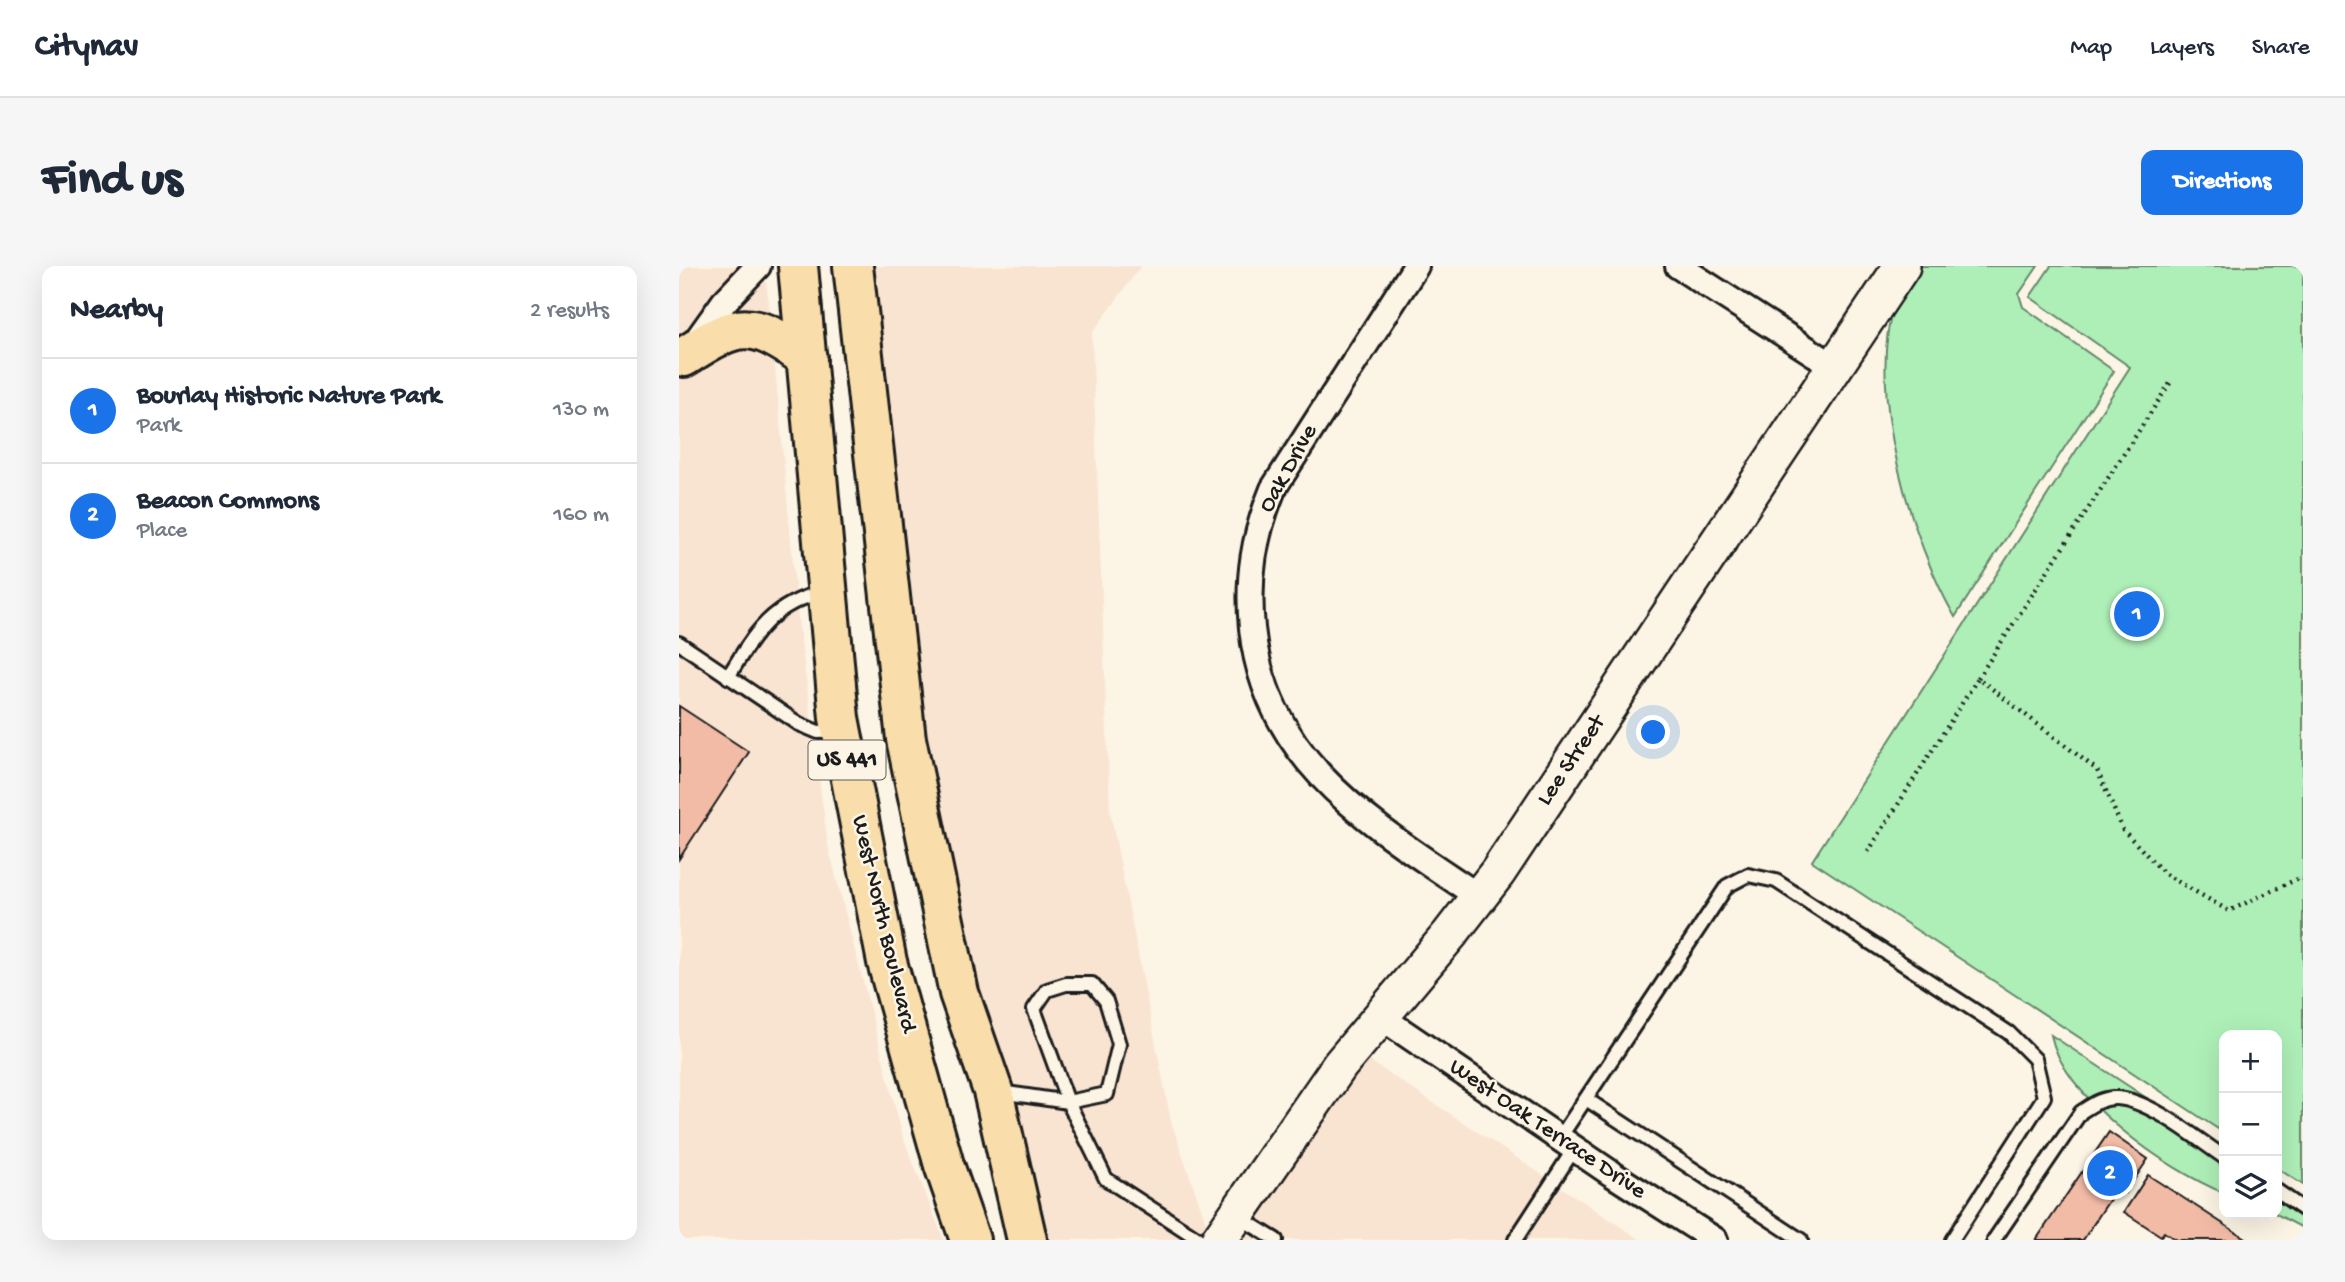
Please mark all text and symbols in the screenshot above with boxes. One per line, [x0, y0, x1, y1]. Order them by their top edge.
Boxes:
text: Citynav [35, 29, 138, 67]
text: Map [2070, 34, 2112, 63]
text: Layers [2150, 34, 2214, 63]
text: Share [2252, 34, 2310, 63]
button: Directions [2141, 150, 2303, 215]
text: Find us [42, 153, 182, 211]
text: Nearby [70, 294, 163, 329]
text: 2 results [530, 298, 609, 325]
text: Bourlay Historic Nature Park [137, 382, 441, 413]
text: 1 [88, 397, 98, 424]
text: 130 m [553, 397, 609, 424]
text: Park [137, 413, 181, 440]
street label: Oak Drive [1253, 419, 1325, 518]
text: Beacon Commons [137, 487, 319, 518]
text: 2 [87, 502, 99, 529]
text: 160 m [553, 502, 609, 529]
text: Place [137, 518, 187, 545]
pin: 1 [2114, 588, 2160, 640]
street label: Lee Street [1531, 708, 1614, 812]
your location [1636, 715, 1670, 749]
road number: US 441 [809, 740, 885, 780]
street label: West North Boulevard [844, 812, 923, 1037]
map controls [2219, 1030, 2282, 1219]
button: + [2219, 1030, 2282, 1093]
street label: West Oak Terrace Drive [1443, 1053, 1652, 1207]
button: − [2219, 1093, 2282, 1156]
pin: 2 [2087, 1147, 2133, 1199]
button: layers [2219, 1156, 2282, 1219]

